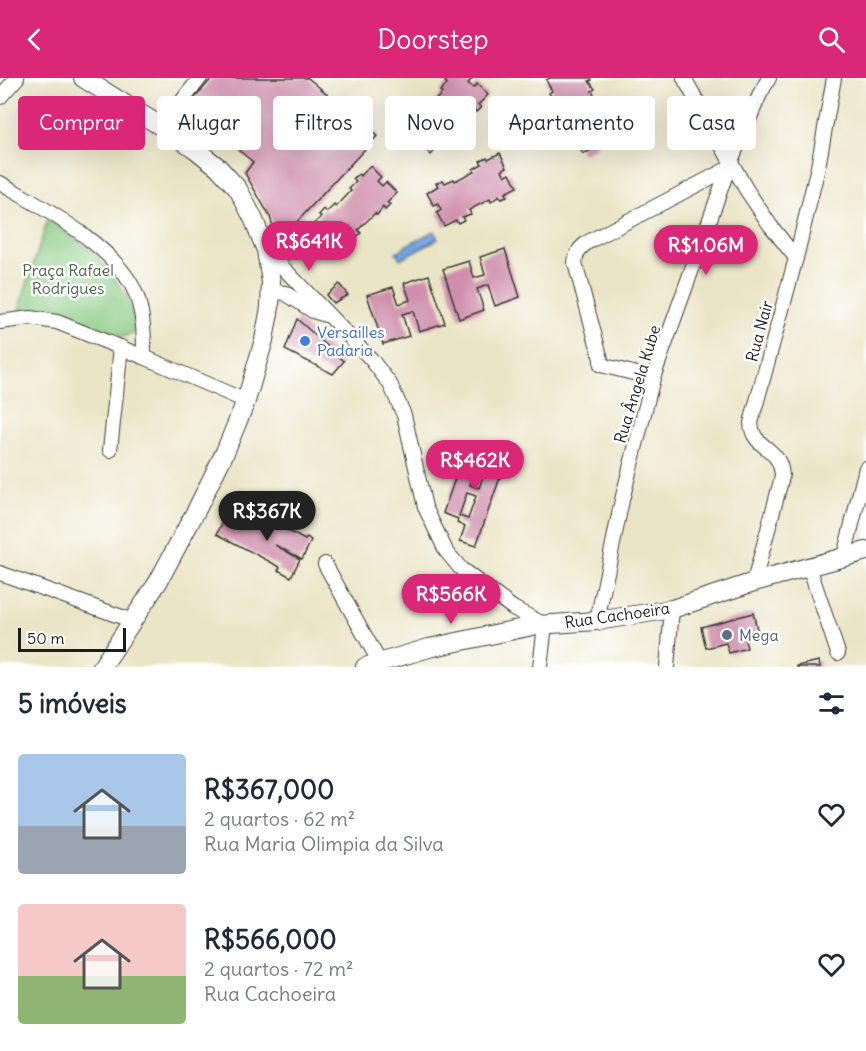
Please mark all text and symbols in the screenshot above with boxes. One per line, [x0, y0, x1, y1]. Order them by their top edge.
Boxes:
text: Doorstep [377, 22, 489, 56]
icon: back [18, 23, 51, 56]
icon: search [815, 23, 848, 56]
chip: Comprar [18, 96, 145, 150]
chip: Alugar [157, 96, 261, 150]
chip: Filtros [273, 96, 373, 150]
chip: Novo [385, 96, 476, 150]
chip: Apartamento [488, 96, 655, 150]
chip: Casa [667, 96, 756, 150]
pin: R$641K [260, 221, 358, 272]
pin: R$1.06M [651, 225, 761, 276]
text: R$641K [276, 228, 343, 253]
text: R$1.06M [668, 232, 744, 257]
park label: Praça Rafael Rodrigues [22, 260, 114, 298]
street label: Rua Nair [741, 298, 777, 364]
place label: Versailles Padaria [317, 322, 385, 360]
street label: Rua Ângela Kube [610, 323, 664, 445]
marker: Versailles Padaria [298, 334, 312, 348]
pin: R$462K [426, 440, 524, 491]
text: R$462K [440, 447, 510, 472]
pin: R$367K [218, 491, 316, 542]
text: R$367K [233, 498, 301, 523]
pin: R$566K [402, 574, 500, 625]
text: R$566K [416, 581, 486, 606]
street label: Rua Cachoeira [563, 598, 671, 632]
scale bar [18, 625, 126, 652]
place label: Mega [739, 625, 779, 645]
text: 50 m [27, 628, 65, 648]
marker: Mega [720, 628, 734, 642]
text: 5 imóveis [18, 687, 127, 720]
icon: filters [815, 687, 848, 720]
text: R$367,000 [204, 773, 334, 806]
icon: home [66, 778, 138, 850]
icon: heart [815, 798, 848, 831]
text: 2 quartos · 62 m² [204, 806, 355, 831]
text: Rua Maria Olimpia da Silva [204, 831, 444, 856]
text: R$566,000 [204, 923, 337, 956]
icon: home [66, 928, 138, 1000]
icon: heart [815, 948, 848, 981]
text: 2 quartos · 72 m² [204, 956, 354, 981]
text: Rua Cachoeira [204, 981, 336, 1006]

